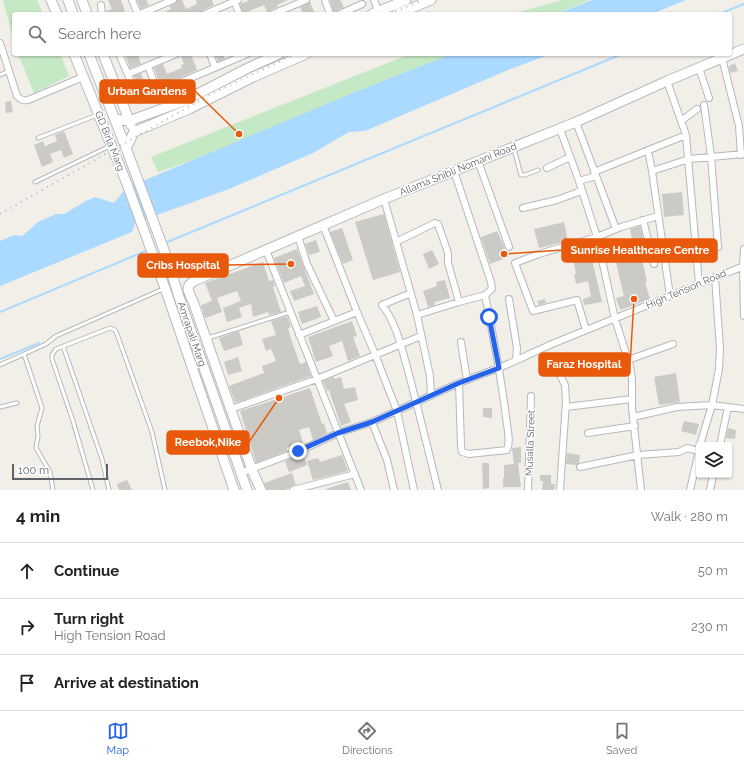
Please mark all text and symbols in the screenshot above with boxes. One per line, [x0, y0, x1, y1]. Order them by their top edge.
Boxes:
search box [12, 12, 732, 56]
icon: search [26, 23, 48, 45]
text: Search here [58, 25, 141, 43]
callout: Urban Gardens [100, 80, 195, 103]
text: Urban Gardens [107, 85, 187, 98]
street label: GD Birla Marg [93, 109, 127, 173]
street label: Allama Shibli Nomani Road [398, 140, 518, 198]
callout: Sunrise Healthcare Centre [562, 239, 717, 262]
text: Sunrise Healthcare Centre [571, 244, 710, 257]
callout: Cribs Hospital [138, 254, 228, 277]
text: Cribs Hospital [146, 259, 220, 272]
street label: High Tension Road [644, 267, 728, 311]
street label: Amrapali Marg [176, 300, 208, 368]
route start [480, 308, 498, 326]
callout: Faraz Hospital [539, 353, 630, 376]
text: Faraz Hospital [547, 358, 622, 371]
street label: Musalla Street [523, 409, 537, 476]
callout: Reebok,Nike [167, 431, 249, 454]
text: Reebok,Nike [175, 436, 242, 449]
route end [289, 442, 307, 460]
map controls [696, 442, 732, 478]
button: layers [696, 442, 732, 478]
scale bar [12, 462, 108, 481]
text: 100 m [18, 464, 49, 477]
text: 4 min [16, 506, 60, 526]
text: Walk · 280 m [651, 509, 728, 524]
icon: ahead [16, 560, 38, 582]
text: Continue [54, 562, 119, 580]
text: 50 m [698, 563, 728, 578]
text: Turn right [54, 610, 124, 628]
icon: right [16, 616, 38, 638]
text: 230 m [691, 619, 728, 634]
text: High Tension Road [54, 628, 166, 643]
icon: arrive [16, 672, 38, 694]
text: Arrive at destination [54, 674, 199, 692]
tab: Map [107, 720, 129, 757]
tab: Directions [342, 720, 393, 757]
tab: Saved [606, 720, 637, 757]

